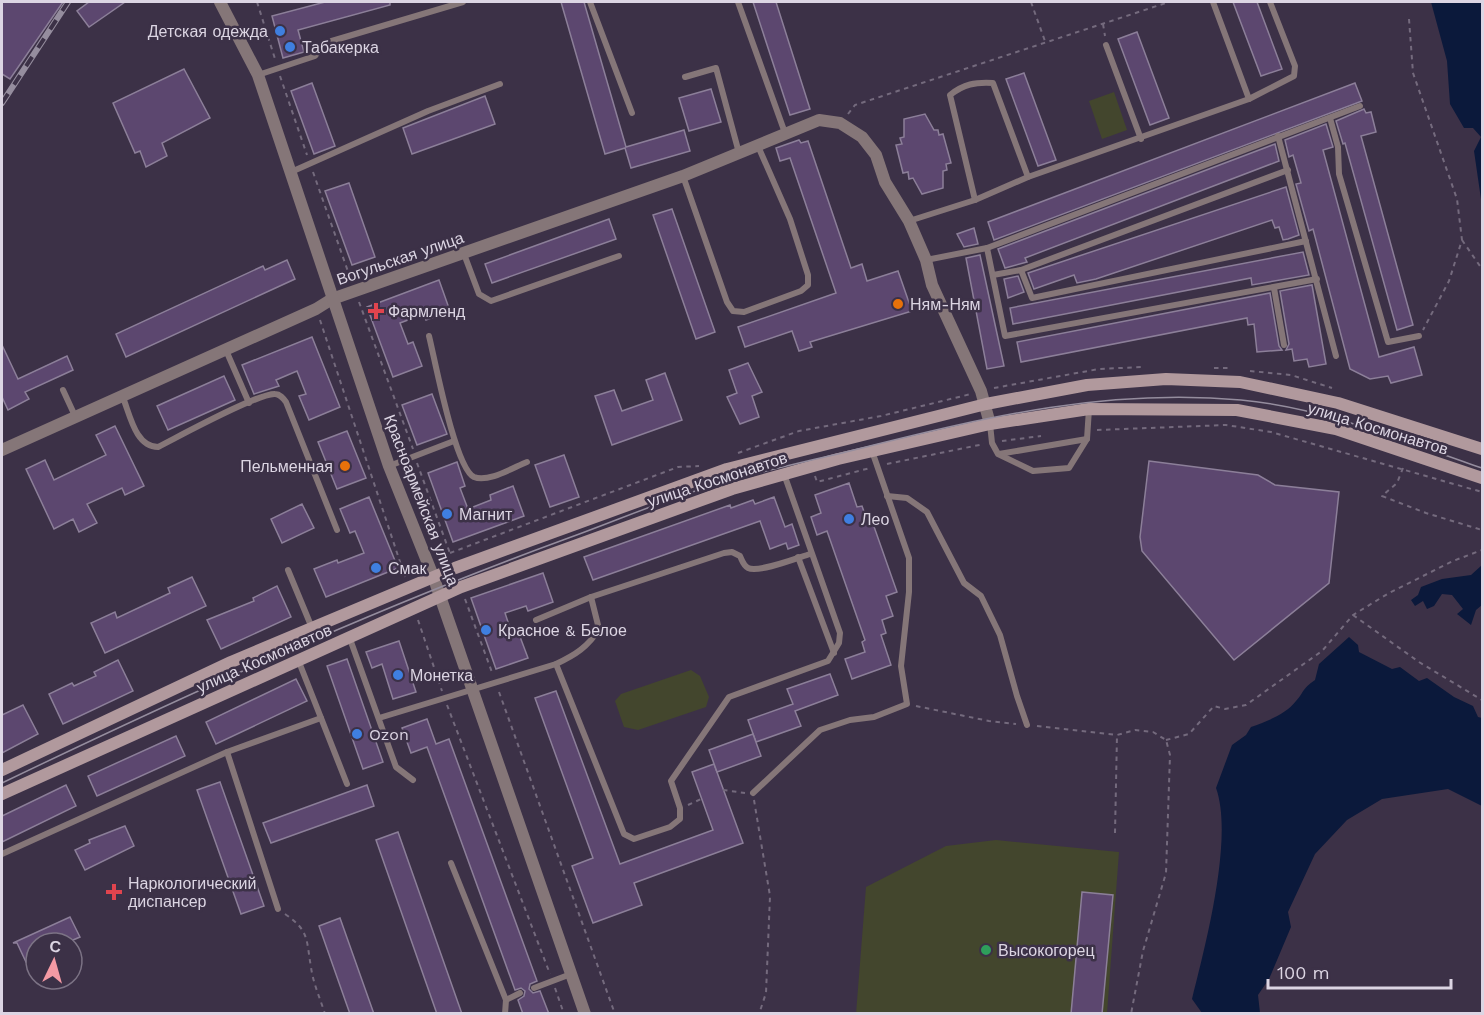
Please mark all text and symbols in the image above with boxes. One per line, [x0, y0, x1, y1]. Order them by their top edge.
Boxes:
place label: Детская одежда [148, 22, 268, 41]
marker: Детская одежда [273, 24, 287, 38]
place label: Табакерка [302, 38, 379, 57]
marker: Табакерка [283, 40, 297, 54]
street label: Вогульская улица [334, 228, 466, 289]
place label: Ням-Ням [910, 295, 981, 314]
marker: Ням-Ням [891, 297, 905, 311]
place label: Фармленд [388, 302, 466, 321]
marker: Фармленд [369, 304, 383, 318]
street label: улица Космонавтов [1305, 398, 1450, 459]
street label: Красноармейская улица [380, 412, 463, 589]
street label: улица Космонавтов [645, 448, 790, 511]
place label: Пельменная [240, 457, 333, 476]
marker: Пельменная [338, 459, 352, 473]
place label: Магнит [459, 505, 513, 524]
marker: Магнит [440, 507, 454, 521]
place label: Лео [861, 510, 889, 529]
marker: Лео [842, 512, 856, 526]
place label: Смак [388, 559, 427, 578]
marker: Смак [369, 561, 383, 575]
street label: улица Космонавтов [194, 620, 335, 697]
place label: Красное & Белое [498, 621, 627, 640]
marker: Красное & Белое [479, 623, 493, 637]
place label: Монетка [410, 666, 473, 685]
marker: Монетка [391, 668, 405, 682]
place label: Ozon [369, 725, 409, 744]
marker: Ozon [350, 727, 364, 741]
place label: Наркологический диспансер [128, 874, 256, 911]
marker: Наркологический диспансер [105, 883, 123, 901]
north arrow [24, 931, 84, 991]
text: С [49, 937, 62, 957]
place label: Высокогорец [998, 941, 1095, 960]
marker: Высокогорец [979, 943, 993, 957]
scale bar [1268, 952, 1451, 990]
text: 100 m [1277, 962, 1330, 983]

